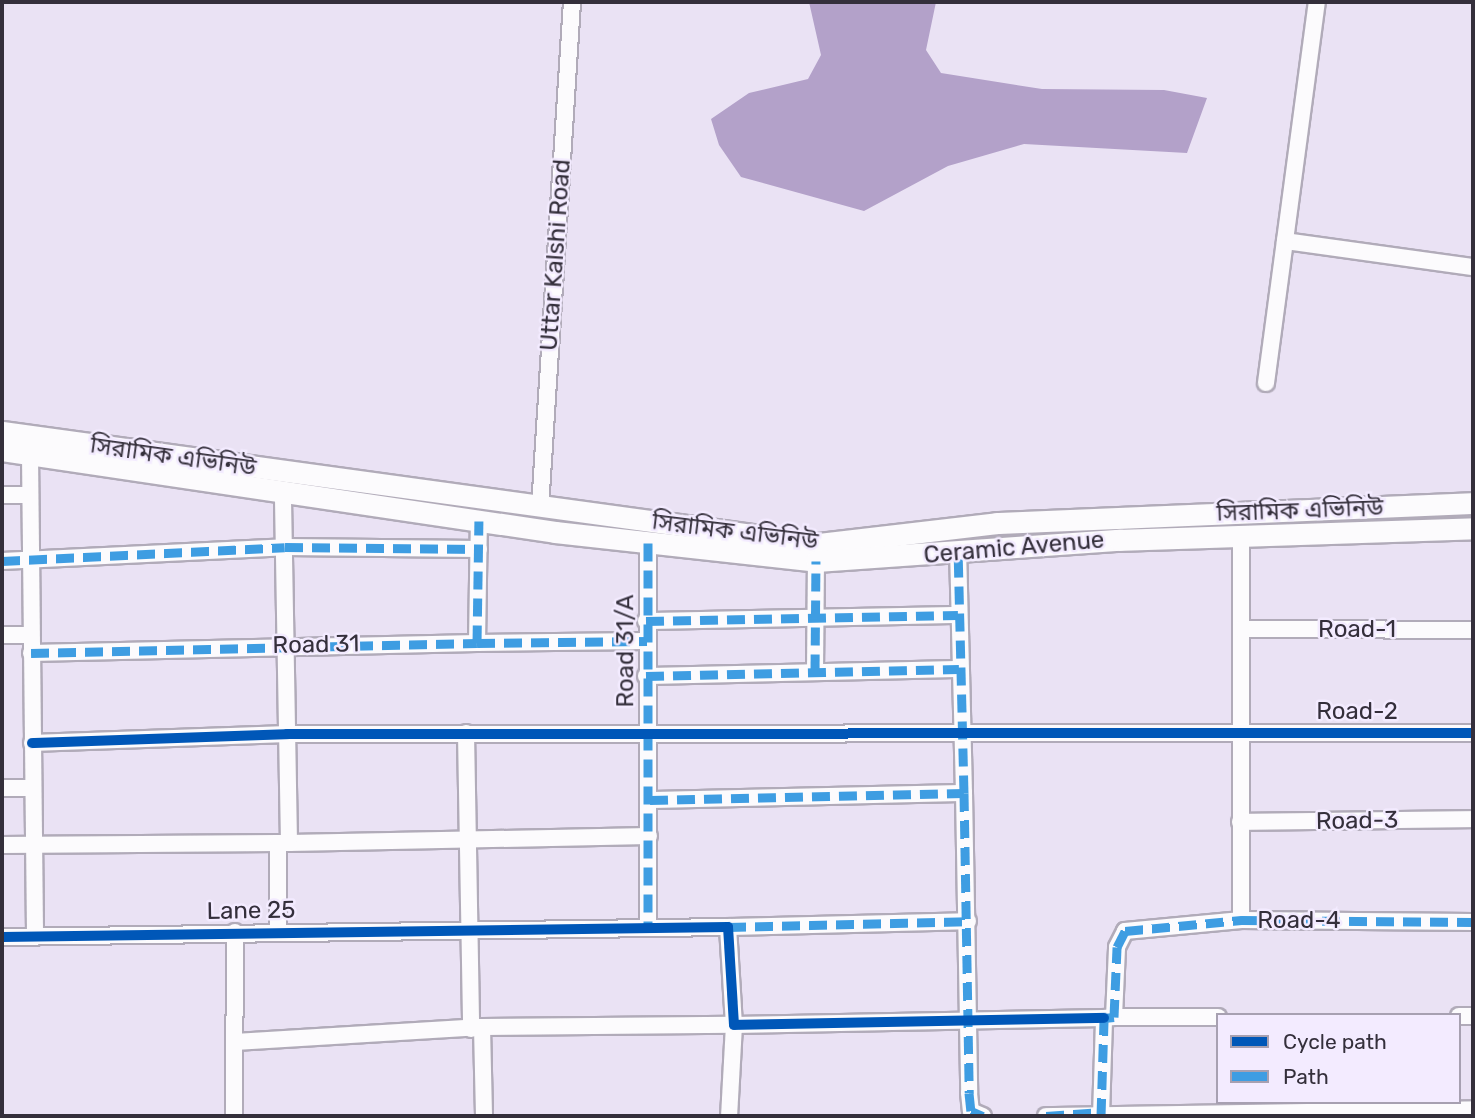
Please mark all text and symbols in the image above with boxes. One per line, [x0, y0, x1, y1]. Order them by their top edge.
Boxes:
street label: Uttar Kalshi Road [535, 158, 577, 352]
street label: সিরামিক এভিনিউ [88, 431, 258, 483]
street label: সিরামিক এভিনিউ [1216, 494, 1384, 528]
street label: সিরামিক এভিনিউ [650, 508, 820, 556]
street label: Ceramic Avenue [922, 526, 1106, 570]
street label: Road 31/A [612, 594, 640, 708]
street label: Road-1 [1318, 616, 1396, 644]
street label: Road 31 [272, 630, 360, 660]
street label: Road-2 [1316, 698, 1398, 726]
street label: Road-3 [1316, 806, 1398, 836]
street label: Lane 25 [206, 896, 296, 926]
street label: Road-4 [1257, 907, 1341, 935]
legend [1216, 1013, 1461, 1104]
text: Cycle path [1283, 1029, 1387, 1054]
text: Path [1283, 1064, 1329, 1089]

